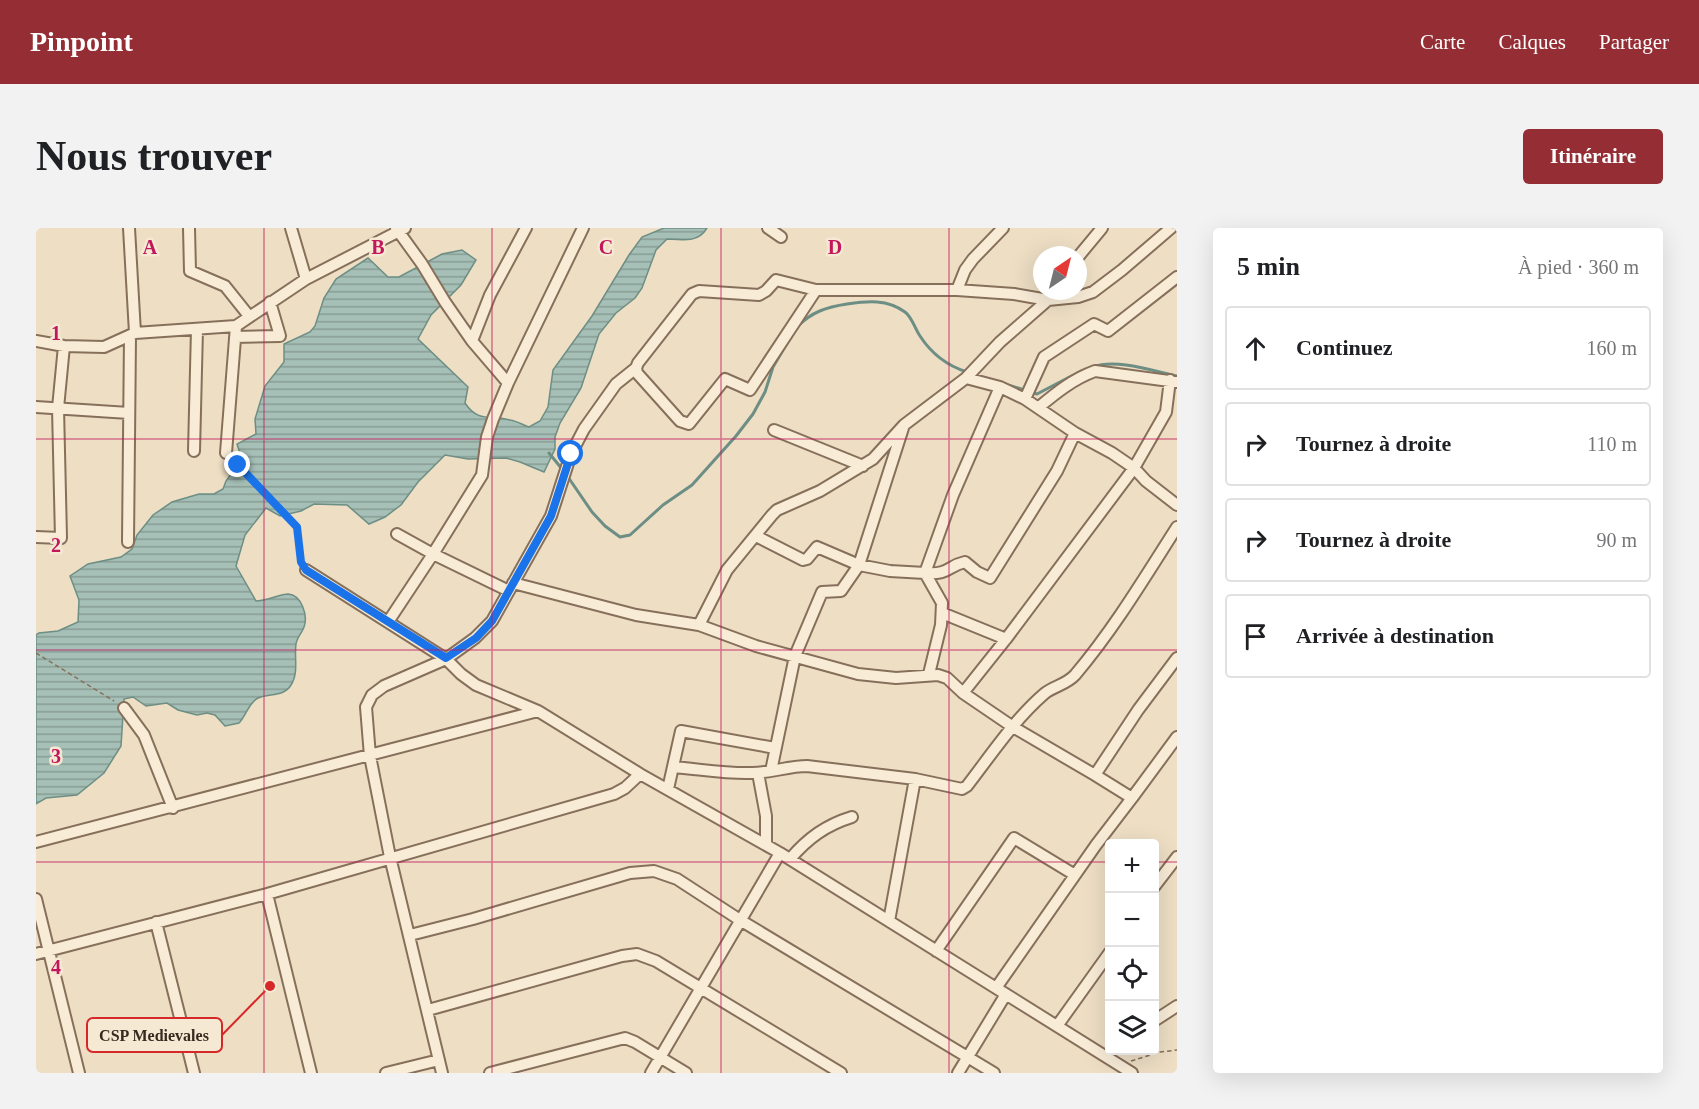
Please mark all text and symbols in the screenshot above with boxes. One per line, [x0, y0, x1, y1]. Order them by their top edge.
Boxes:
text: Pinpoint [30, 26, 133, 57]
text: Carte [1420, 30, 1465, 54]
text: Calques [1498, 30, 1566, 54]
text: Partager [1599, 30, 1669, 54]
button: Itinéraire [1523, 129, 1663, 184]
text: Nous trouver [36, 133, 272, 179]
text: A [143, 236, 158, 258]
text: B [371, 236, 385, 258]
text: C [599, 236, 613, 258]
text: D [828, 236, 842, 258]
north arrow [1033, 246, 1087, 300]
text: 5 min [1237, 252, 1300, 281]
text: À pied · 360 m [1518, 256, 1639, 278]
text: 1 [51, 322, 61, 344]
icon: ahead [1239, 332, 1272, 365]
text: Continuez [1296, 335, 1393, 360]
text: 160 m [1586, 337, 1637, 359]
icon: right [1239, 428, 1272, 461]
text: Tournez à droite [1296, 431, 1451, 456]
text: 110 m [1587, 433, 1637, 455]
route start [557, 440, 583, 466]
route end [224, 451, 250, 477]
icon: right [1239, 524, 1272, 557]
text: Tournez à droite [1296, 527, 1451, 552]
text: 90 m [1596, 529, 1637, 551]
text: 2 [51, 534, 61, 556]
icon: arrive [1239, 620, 1272, 653]
text: Arrivée à destination [1296, 623, 1494, 648]
text: 3 [51, 745, 61, 767]
map controls [1105, 839, 1159, 1055]
button: + [1105, 839, 1159, 893]
button: − [1105, 893, 1159, 947]
button: locate [1105, 947, 1159, 1001]
text: 4 [51, 956, 61, 978]
button: layers [1105, 1001, 1159, 1055]
callout: CSP Medievales [87, 1018, 222, 1052]
text: CSP Medievales [99, 1027, 209, 1044]

